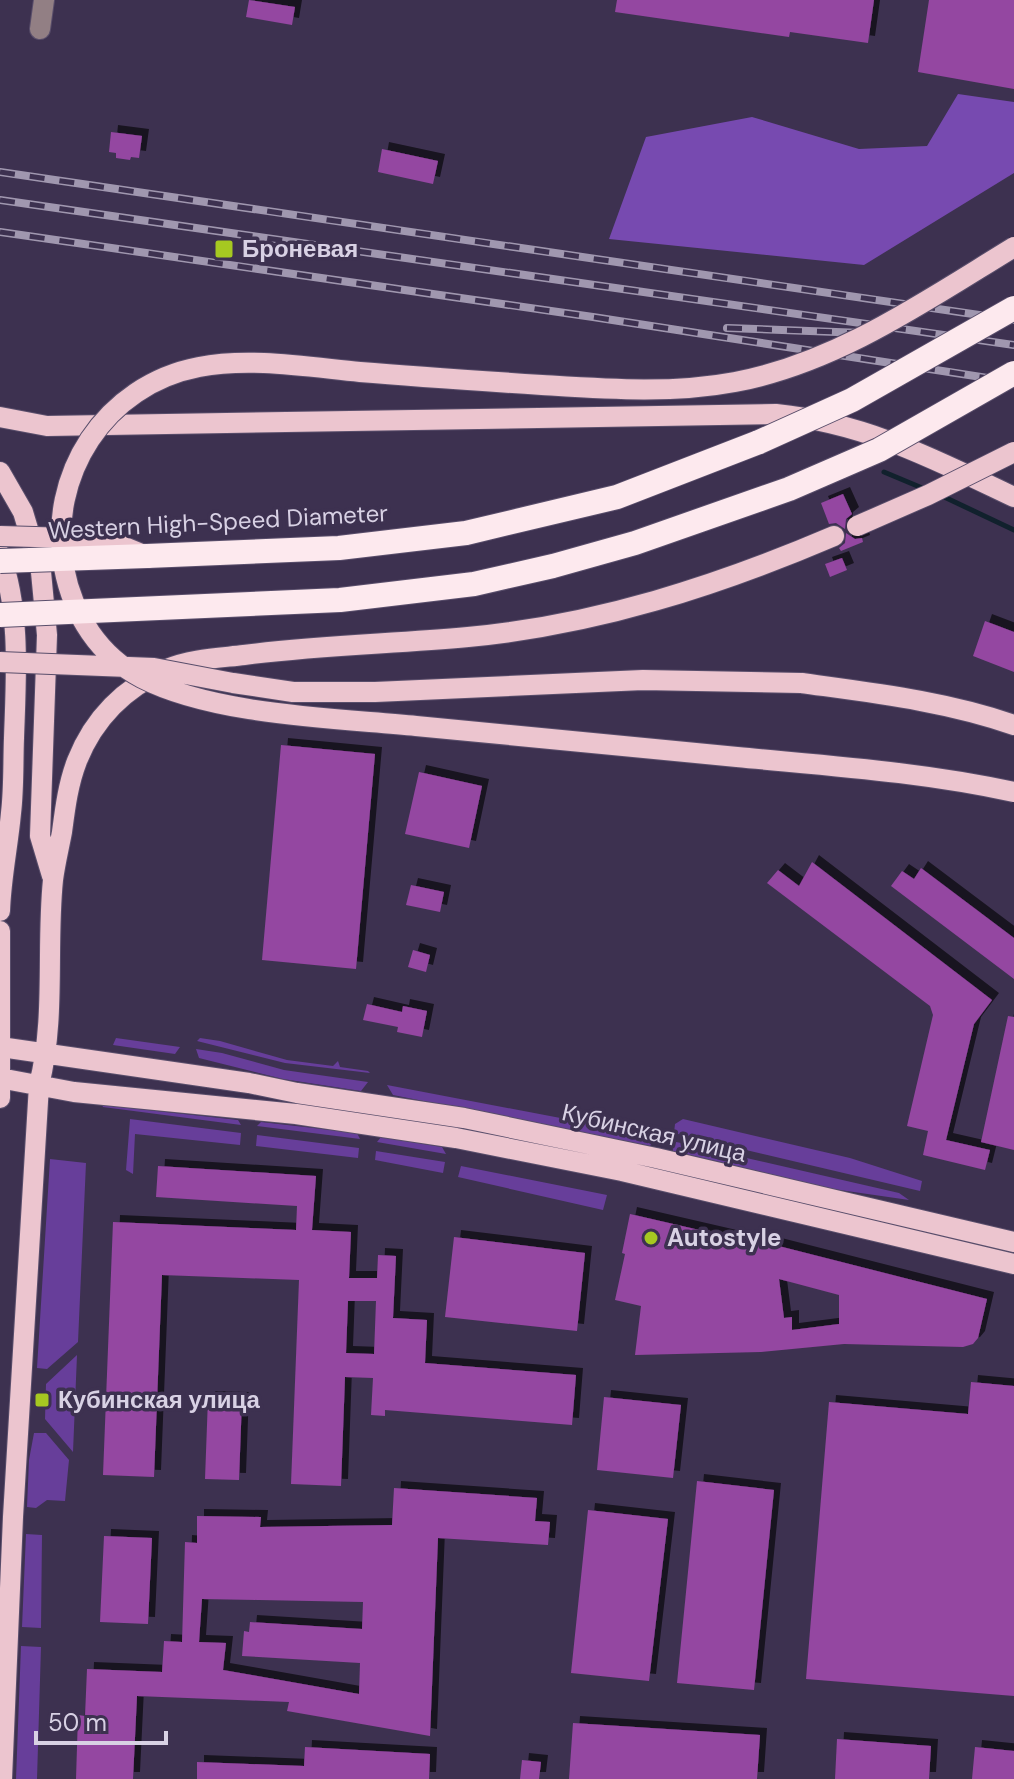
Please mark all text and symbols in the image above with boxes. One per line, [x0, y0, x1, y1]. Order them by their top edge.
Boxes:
place label: Броневая [242, 233, 358, 264]
marker: Броневая [213, 238, 235, 260]
street label: Western High-Speed Diameter [47, 497, 389, 546]
street label: Кубинская улица [559, 1096, 750, 1169]
place label: Autostyle [667, 1222, 781, 1253]
marker: Autostyle [642, 1229, 660, 1247]
place label: Кубинская улица [58, 1384, 260, 1415]
marker: Кубинская улица [33, 1391, 51, 1409]
scale bar [36, 1695, 166, 1745]
text: 50 m [48, 1707, 107, 1738]

